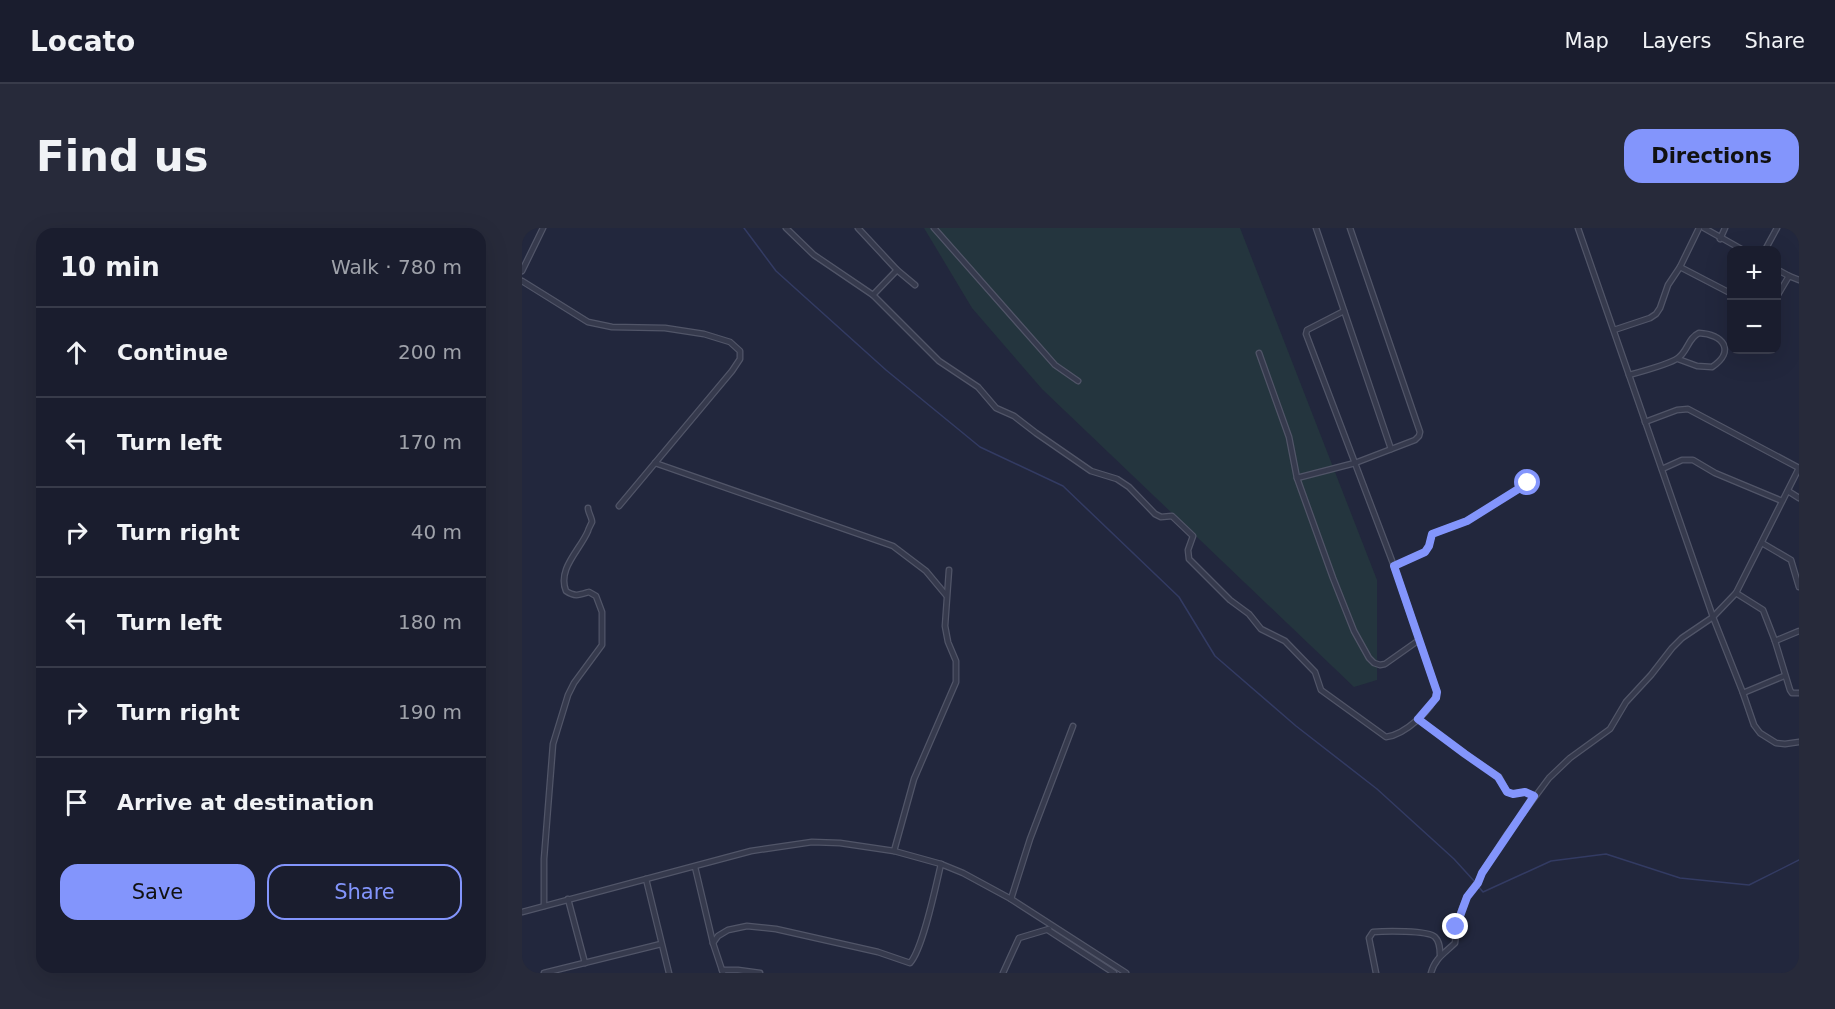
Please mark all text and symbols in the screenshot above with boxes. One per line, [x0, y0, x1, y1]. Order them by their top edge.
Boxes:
text: Locato [30, 25, 135, 58]
text: Map [1565, 29, 1609, 53]
text: Layers [1642, 29, 1711, 53]
text: Share [1744, 29, 1805, 53]
button: Directions [1624, 129, 1799, 183]
text: Find us [36, 132, 209, 181]
map controls [1727, 246, 1781, 354]
button: + [1727, 246, 1781, 300]
text: 10 min [60, 252, 160, 282]
text: Walk · 780 m [331, 255, 462, 279]
button: − [1727, 300, 1781, 354]
icon: ahead [60, 336, 93, 369]
text: Continue [117, 340, 228, 365]
text: 200 m [398, 340, 462, 364]
icon: left [60, 426, 93, 459]
text: Turn left [117, 430, 222, 455]
text: 170 m [398, 430, 462, 454]
route start [1514, 469, 1540, 495]
icon: right [60, 516, 93, 549]
text: Turn right [117, 520, 240, 545]
text: 40 m [411, 520, 462, 544]
icon: left [60, 606, 93, 639]
text: Turn left [117, 610, 222, 635]
text: 180 m [398, 610, 462, 634]
icon: right [60, 696, 93, 729]
text: Turn right [117, 700, 240, 725]
text: 190 m [398, 700, 462, 724]
icon: arrive [60, 786, 93, 819]
text: Arrive at destination [117, 790, 374, 815]
button: Save [60, 864, 255, 920]
button: Share [267, 864, 462, 920]
route end [1442, 913, 1468, 939]

